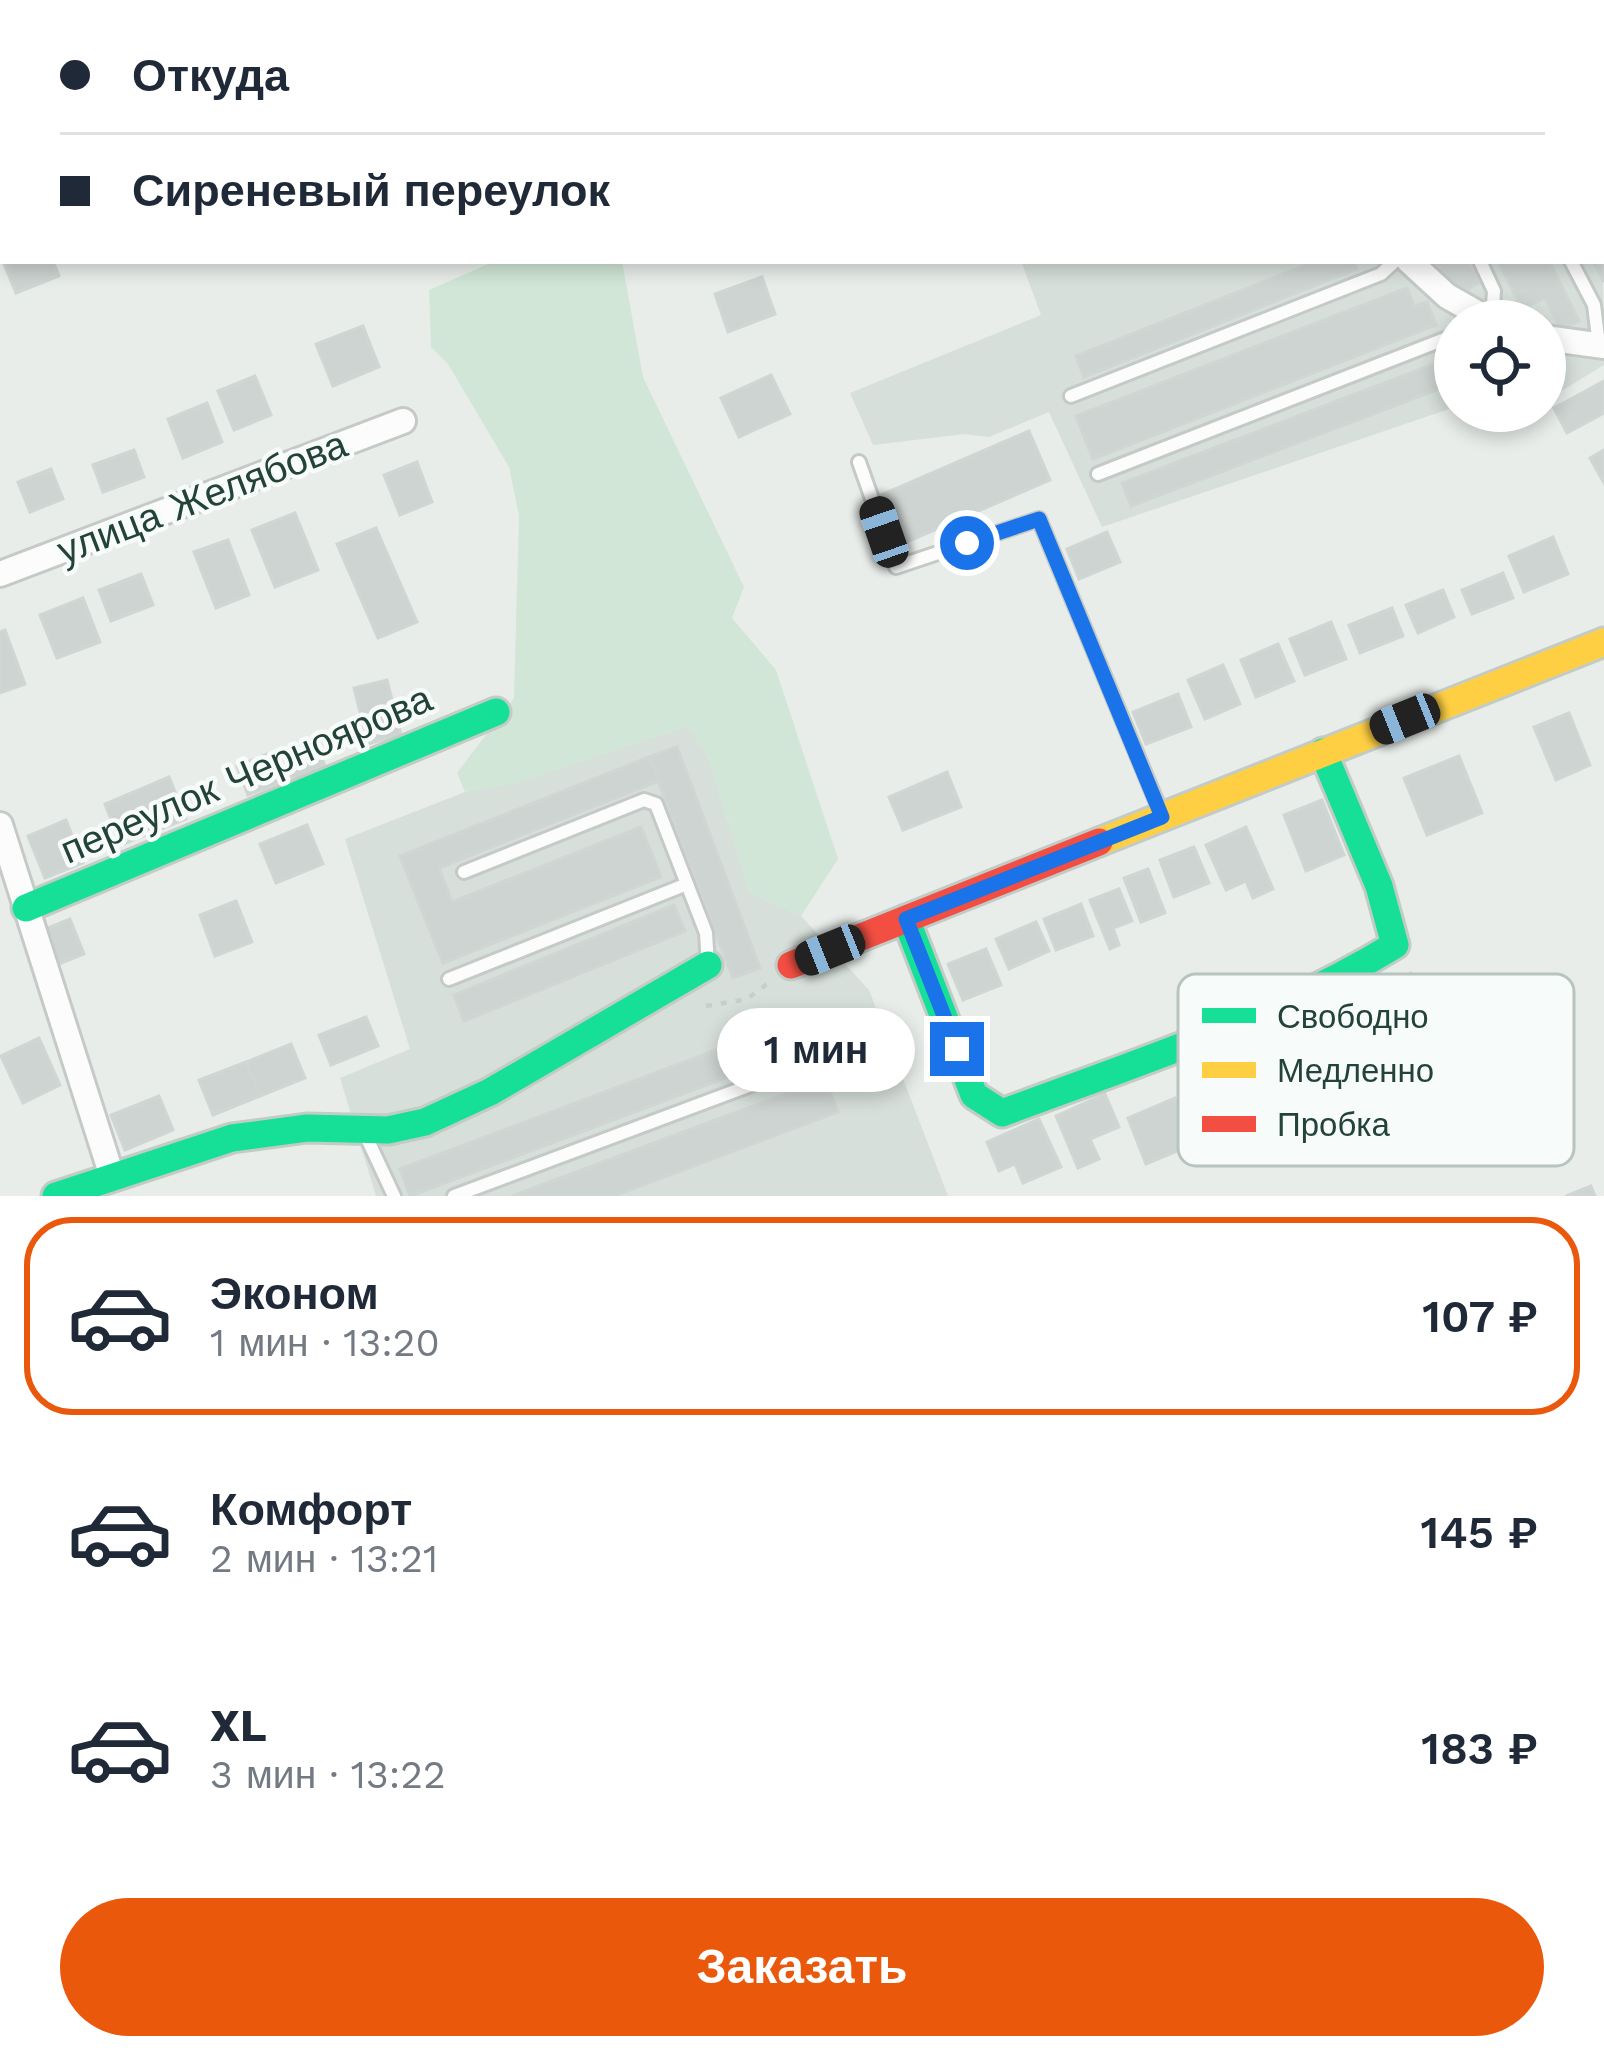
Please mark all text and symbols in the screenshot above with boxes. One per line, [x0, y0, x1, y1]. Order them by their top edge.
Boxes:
text: Откуда [132, 49, 289, 102]
text: Сиреневый переулок [132, 164, 610, 217]
map controls [1434, 300, 1566, 432]
button: locate [1434, 300, 1566, 432]
street label: улица Желябова [51, 421, 353, 573]
car [855, 492, 913, 572]
route start [940, 516, 994, 570]
street label: переулок Черноярова [54, 675, 439, 873]
car [1365, 689, 1445, 749]
car [790, 920, 870, 980]
legend [1178, 974, 1574, 1166]
text: Свободно [1277, 997, 1429, 1036]
callout: 1 мин [717, 1007, 915, 1091]
route end [930, 1022, 984, 1076]
text: 1 мин [764, 1027, 868, 1072]
text: Медленно [1277, 1051, 1434, 1090]
text: Пробка [1277, 1105, 1390, 1144]
icon: car [66, 1262, 174, 1370]
text: Эконом [210, 1267, 379, 1320]
text: 107 ₽ [1422, 1290, 1538, 1343]
text: 1 мин · 13:20 [210, 1320, 440, 1365]
icon: car [66, 1478, 174, 1586]
text: Комфорт [210, 1483, 412, 1536]
text: 145 ₽ [1421, 1506, 1538, 1559]
text: 2 мин · 13:21 [210, 1536, 438, 1581]
icon: car [66, 1694, 174, 1802]
text: XL [210, 1699, 267, 1752]
text: 183 ₽ [1421, 1722, 1538, 1775]
text: 3 мин · 13:22 [210, 1752, 446, 1797]
button: Заказать [60, 1898, 1544, 2036]

